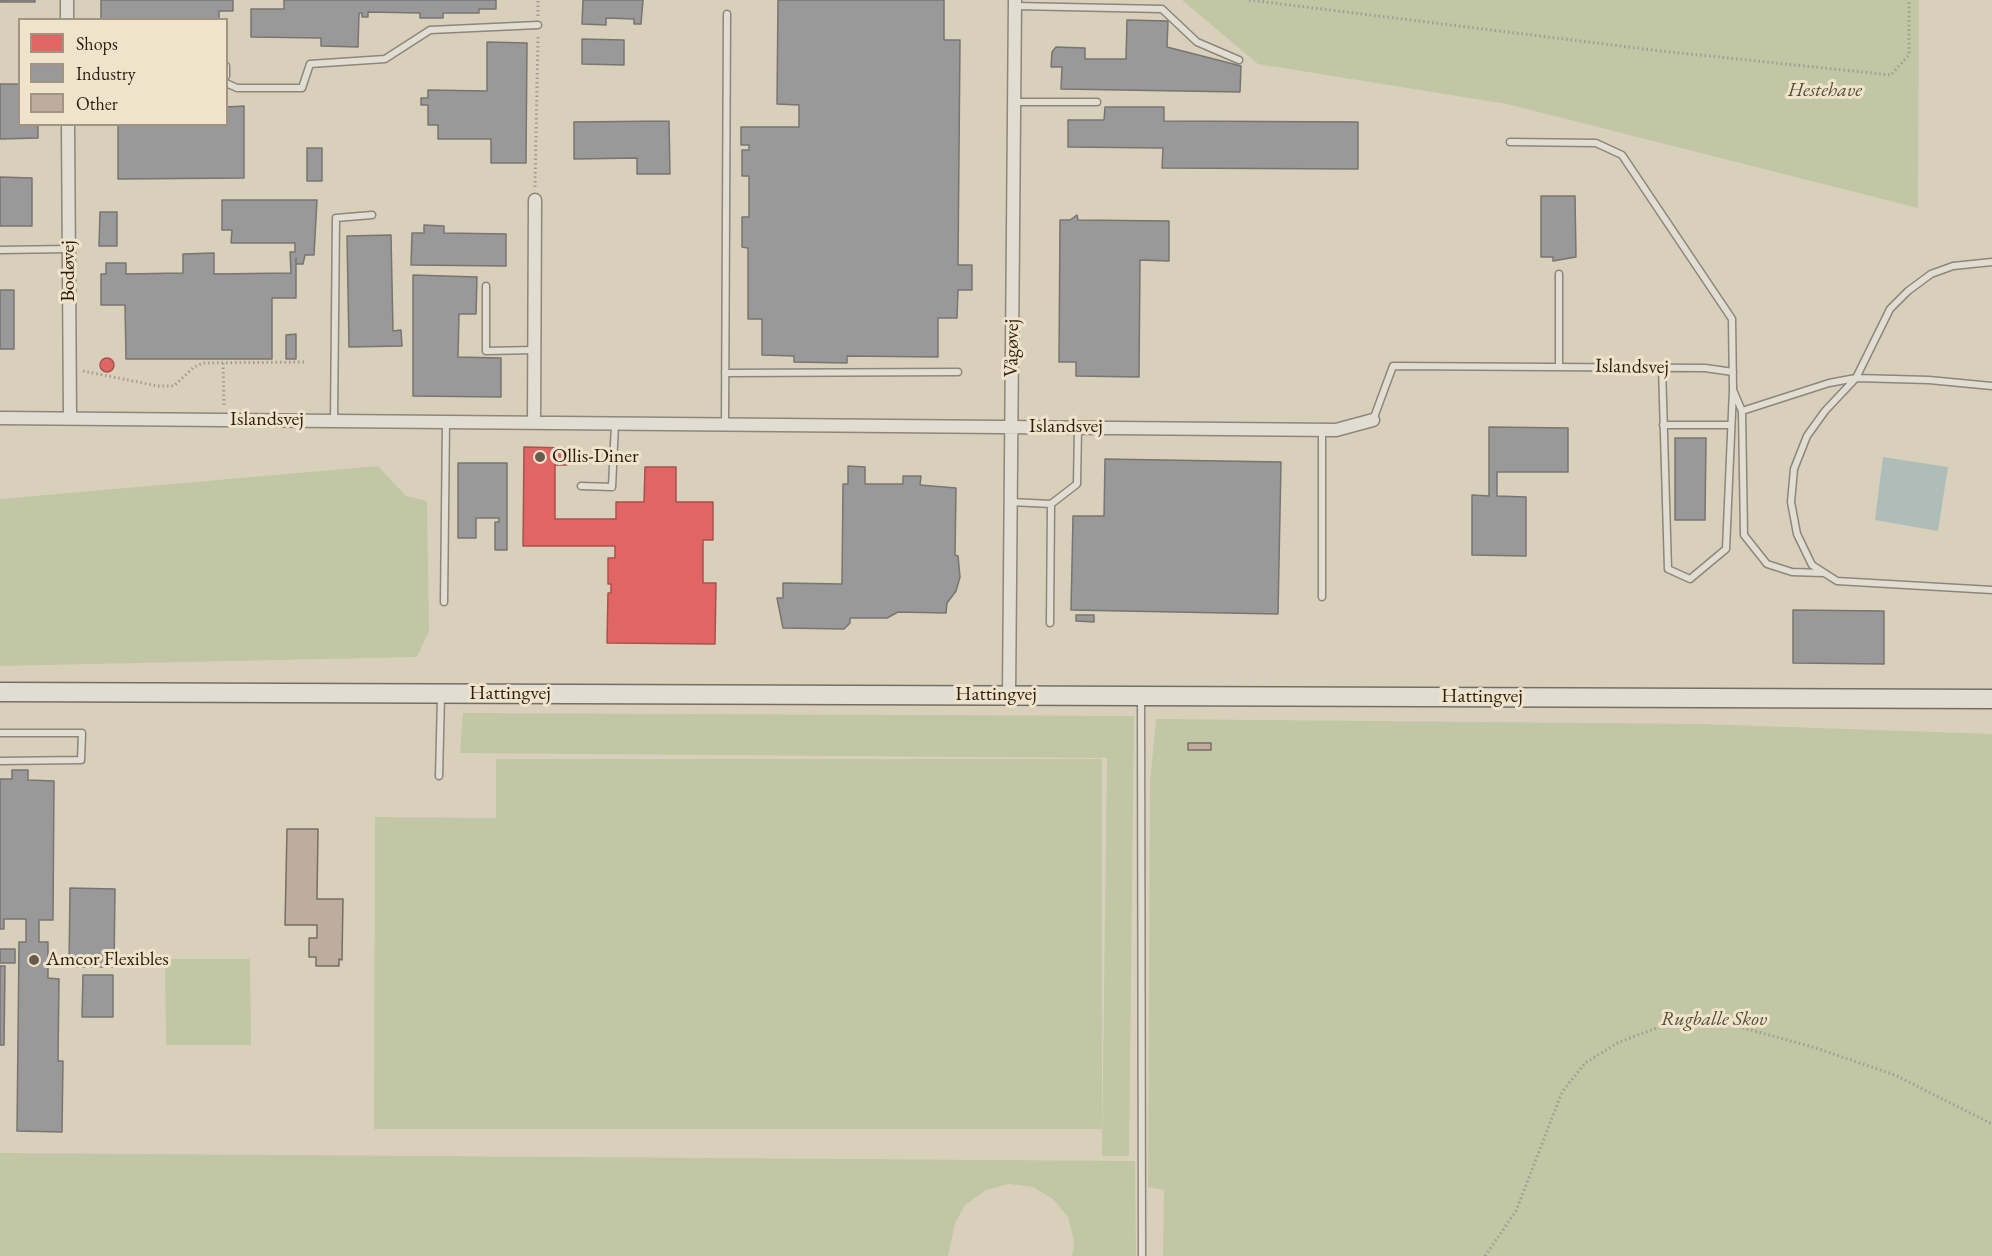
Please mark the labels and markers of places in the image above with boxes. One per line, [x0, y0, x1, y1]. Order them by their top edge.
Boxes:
place label: Ollis-Diner [552, 445, 639, 469]
marker: Ollis-Diner [533, 450, 547, 464]
place label: Amcor Flexibles [46, 948, 169, 972]
marker: Amcor Flexibles [27, 953, 41, 967]

